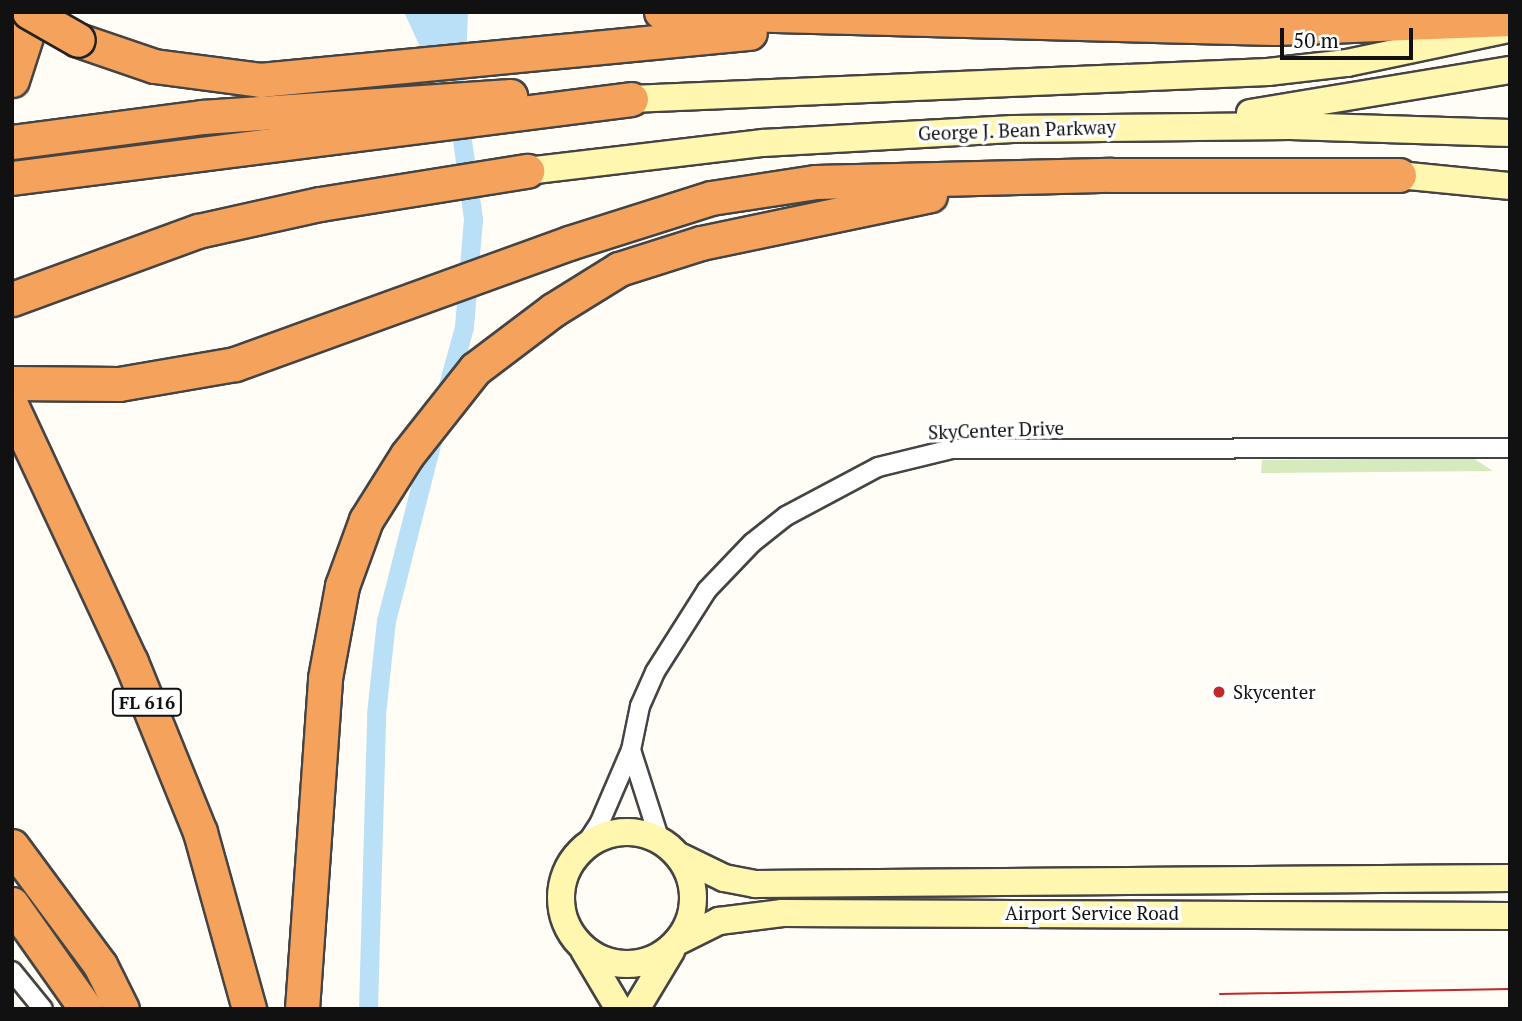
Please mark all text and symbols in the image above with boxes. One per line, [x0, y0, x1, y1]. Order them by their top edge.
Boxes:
scale bar [1284, 14, 1417, 58]
text: 50 m [1293, 26, 1339, 54]
street label: George J. Bean Parkway [917, 115, 1117, 145]
street label: SkyCenter Drive [928, 416, 1064, 444]
place label: Skycenter [1233, 681, 1315, 703]
marker: Skycenter [1211, 684, 1227, 700]
road number: FL 616 [110, 688, 184, 716]
street label: Airport Service Road [1005, 902, 1179, 924]

